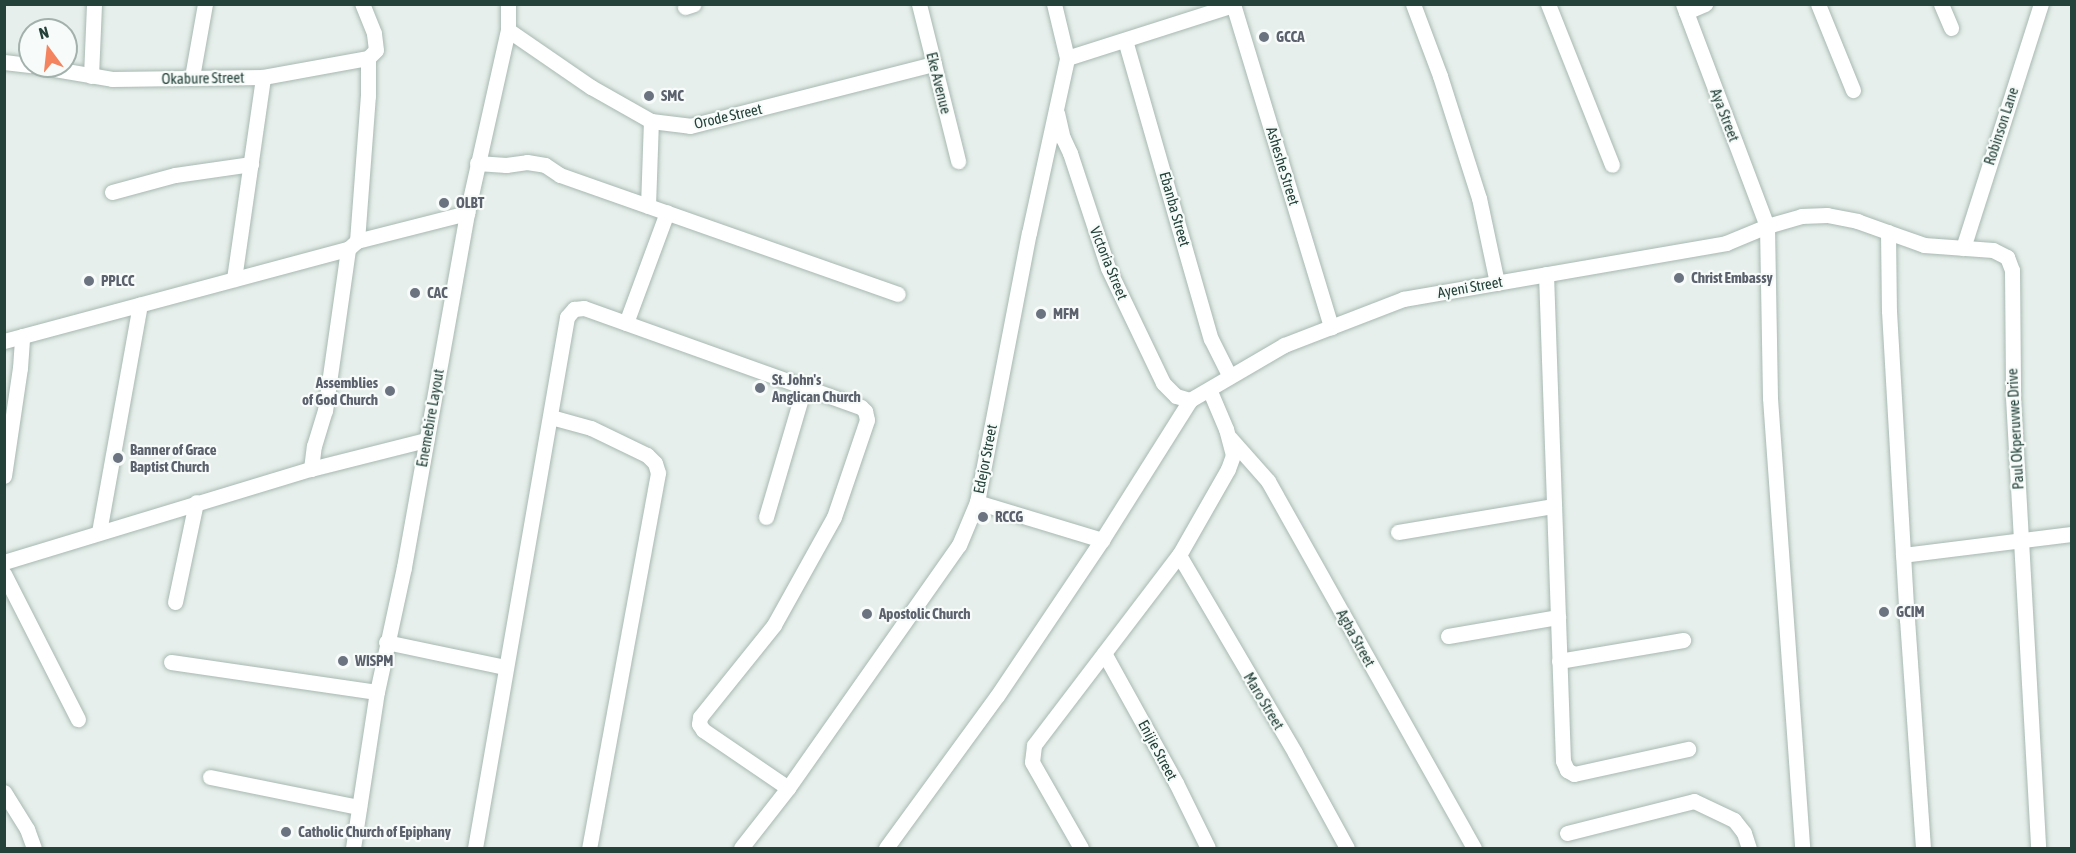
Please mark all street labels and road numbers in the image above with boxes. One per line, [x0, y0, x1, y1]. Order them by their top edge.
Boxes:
street label: Eke Avenue [923, 50, 955, 116]
street label: Okabure Street [161, 68, 245, 88]
street label: Robinson Lane [1980, 85, 2022, 167]
street label: Aya Street [1707, 86, 1743, 144]
street label: Orode Street [692, 99, 764, 133]
street label: Asheshe Street [1263, 125, 1303, 207]
street label: Ebanba Street [1156, 170, 1194, 248]
street label: Victoria Street [1086, 224, 1132, 302]
street label: Ayeni Street [1436, 272, 1504, 302]
street label: Enemebire Layout [413, 368, 447, 468]
street label: Paul Okperuvwe Drive [2003, 368, 2027, 490]
street label: Edejor Street [969, 423, 1001, 495]
street label: Agba Street [1333, 606, 1379, 670]
street label: Maro Street [1240, 669, 1288, 733]
street label: Enijie Street [1135, 717, 1181, 783]

